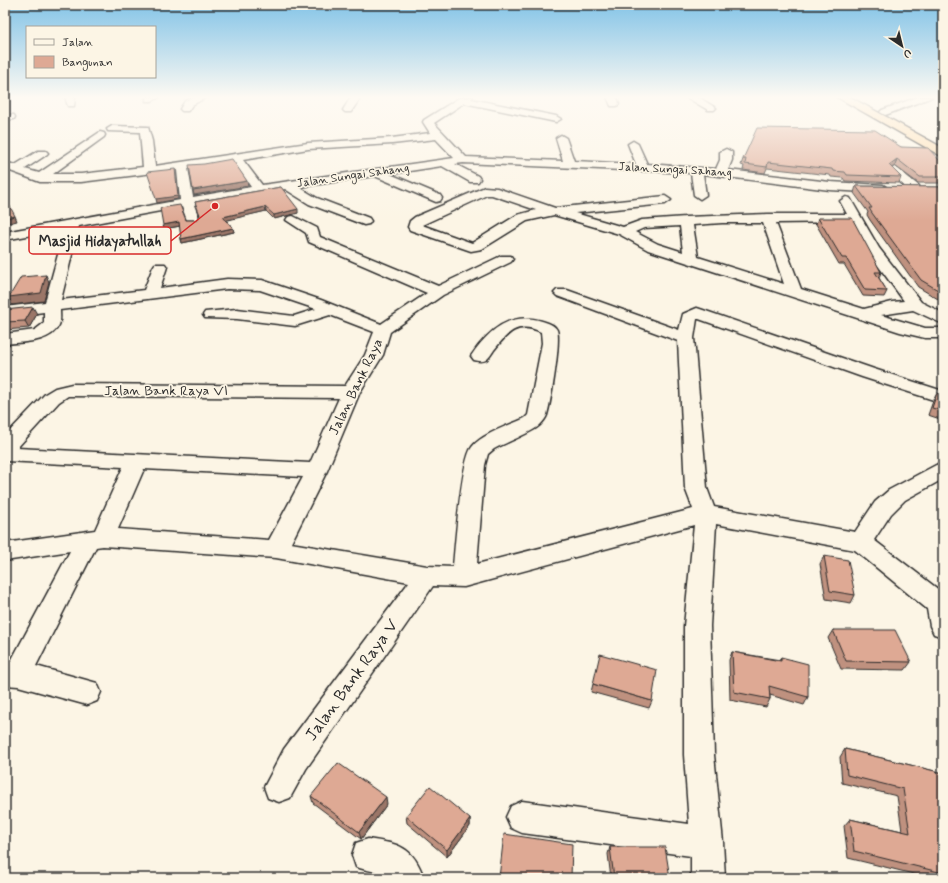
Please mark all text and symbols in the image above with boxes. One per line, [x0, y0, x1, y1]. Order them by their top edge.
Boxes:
legend [26, 26, 156, 78]
north arrow [882, 26, 922, 66]
text: Jalan [62, 35, 94, 51]
text: U [900, 46, 914, 61]
text: Bangunan [62, 55, 113, 71]
street label: Jalan Sungai Sahang [618, 159, 732, 181]
street label: Jalan Sungai Sahang [296, 160, 410, 192]
callout: Masjid Hidayatullah [29, 227, 171, 254]
text: Masjid Hidayatullah [38, 232, 162, 252]
street label: Jalan Bank Raya [325, 336, 387, 438]
street label: Jalan Bank Raya VI [104, 382, 228, 400]
street label: Jalan Bank Raya V [300, 615, 404, 745]

